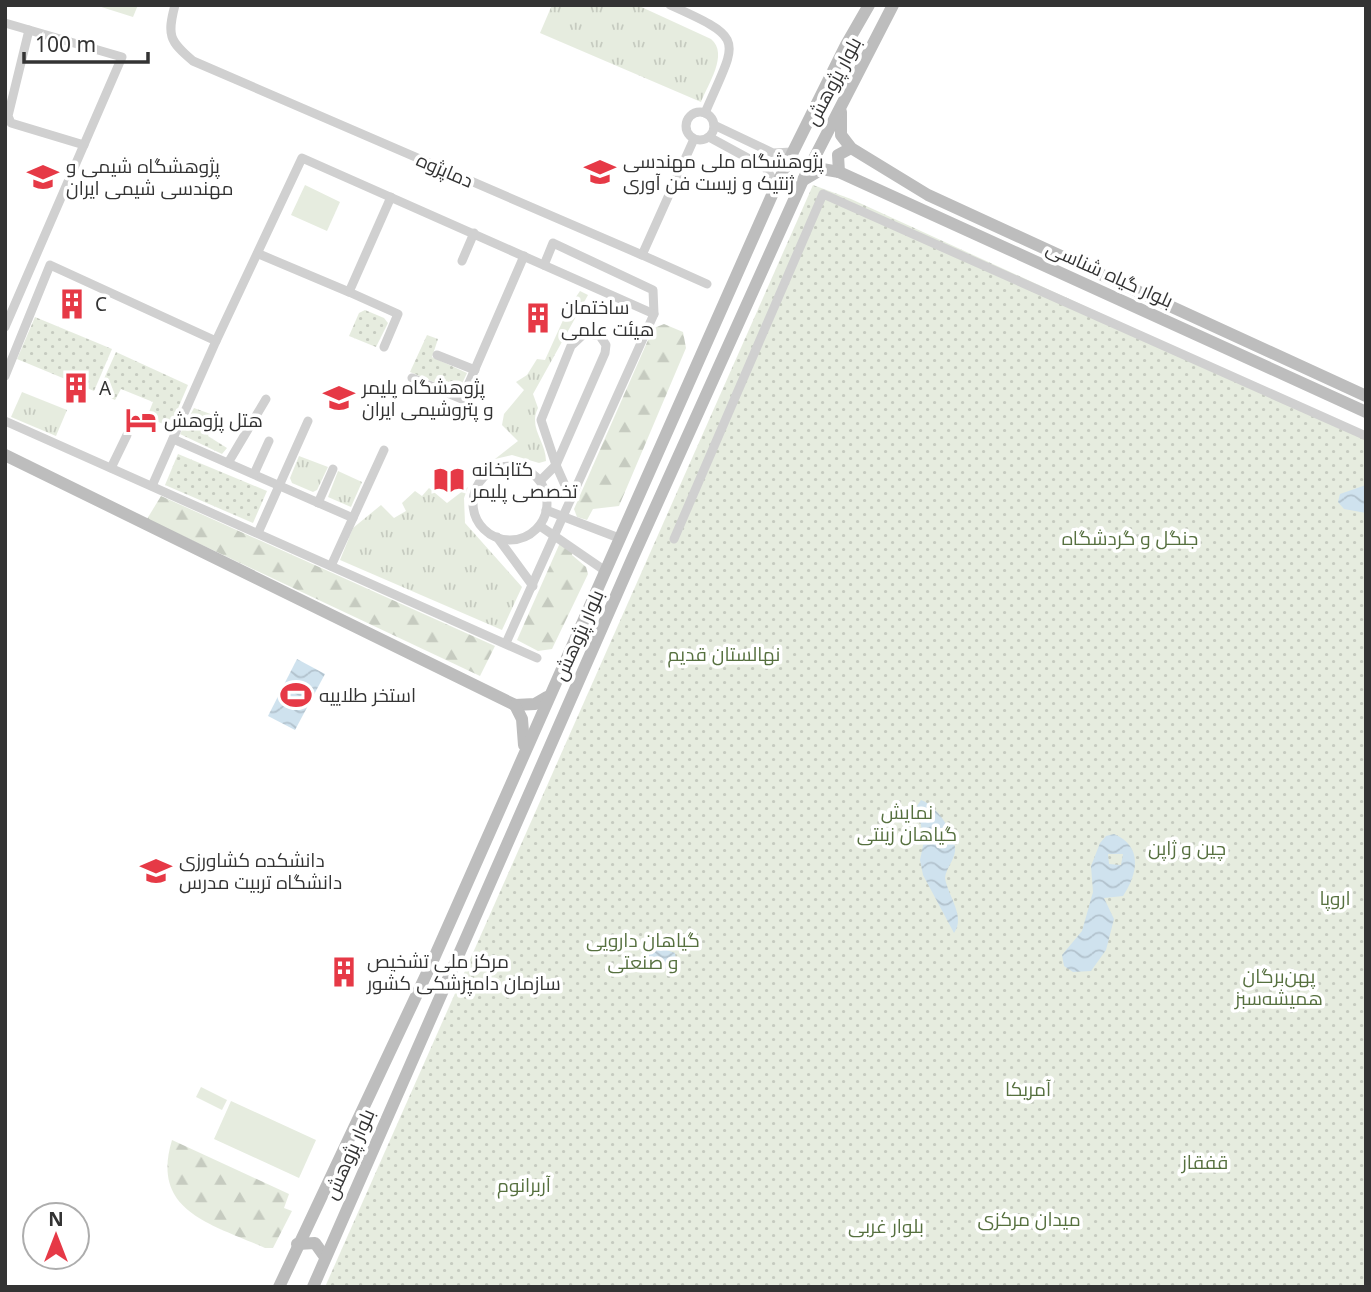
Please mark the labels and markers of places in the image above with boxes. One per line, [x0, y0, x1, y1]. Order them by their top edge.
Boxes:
place label: پژوهشگاه ملی مهندسی ژنتیک و زیست فن آوری [623, 148, 823, 196]
place label: پژوهشگاه شیمی و مهندسی شیمی ایران [66, 153, 233, 201]
school or university icon: پژوهشگاه ملی مهندسی ژنتیک و زیست فن آوری [583, 155, 617, 189]
school or university icon: پژوهشگاه شیمی و مهندسی شیمی ایران [26, 160, 60, 194]
building icon: C [55, 287, 89, 321]
place label: C [95, 291, 107, 317]
place label: ساختمان هیئت علمی [561, 294, 654, 342]
building icon: ساختمان هیئت علمی [521, 301, 555, 335]
building icon: A [59, 371, 93, 405]
place label: پژوهشگاه پلیمر و پتروشیمی ایران [361, 374, 494, 422]
place label: A [99, 375, 112, 401]
school or university icon: پژوهشگاه پلیمر و پتروشیمی ایران [322, 381, 356, 415]
hotel icon: هتل پژوهش [124, 403, 158, 437]
place label: هتل پژوهش [164, 407, 263, 433]
place label: کتابخانه تخصصی پلیمر [471, 456, 578, 504]
library icon: کتابخانه تخصصی پلیمر [432, 463, 466, 497]
sports icon: استخر طلاییه [279, 678, 313, 712]
place label: استخر طلاییه [319, 682, 416, 708]
place label: دانشکده کشاورزی دانشگاه تربیت مدرس [179, 847, 342, 895]
school or university icon: دانشکده کشاورزی دانشگاه تربیت مدرس [139, 854, 173, 888]
place label: مرکز ملی تشخیص سازمان دامپزشکی کشور [366, 948, 561, 996]
building icon: مرکز ملی تشخیص سازمان دامپزشکی کشور [327, 955, 361, 989]

